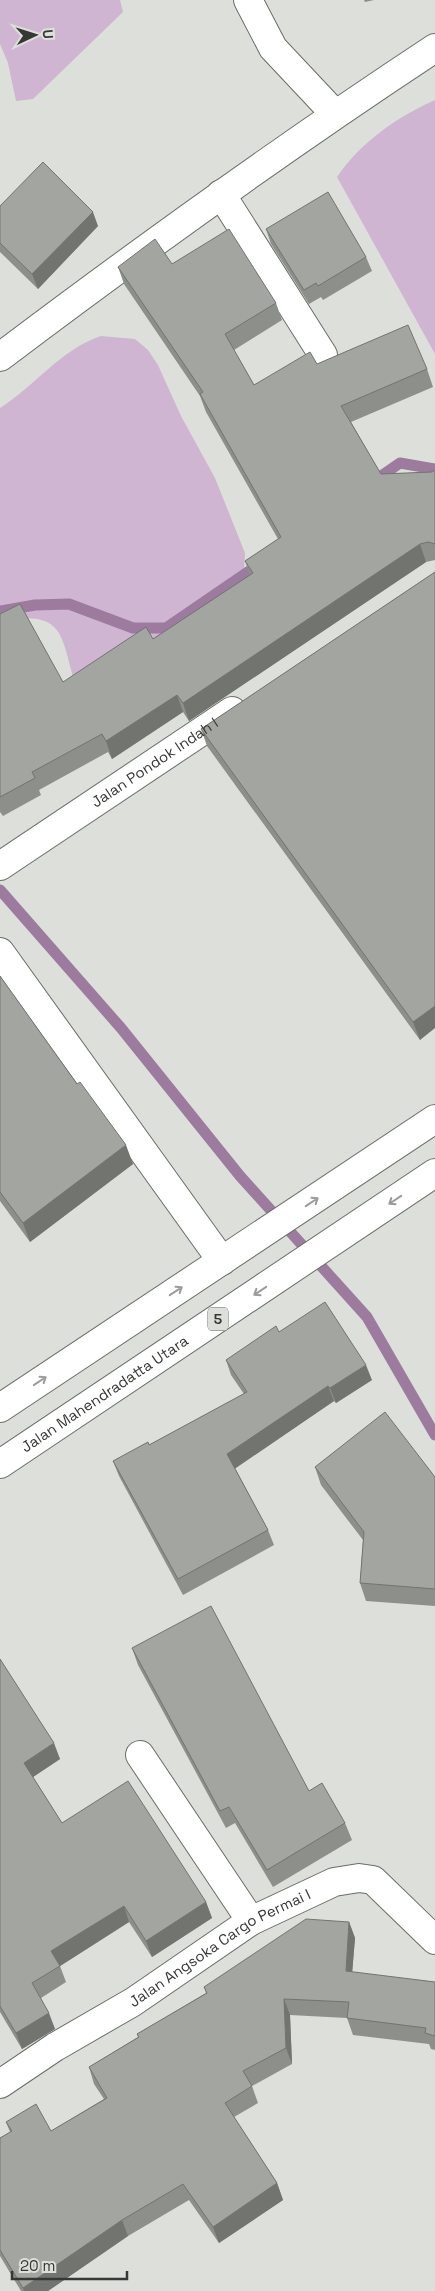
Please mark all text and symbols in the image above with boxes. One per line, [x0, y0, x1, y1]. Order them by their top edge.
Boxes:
north arrow [10, 10, 60, 60]
text: U [39, 29, 57, 39]
street label: Jalan Pondok Indah I [87, 713, 221, 811]
one-way arrow [388, 1195, 402, 1205]
one-way arrow [304, 1197, 318, 1207]
one-way arrow [169, 1286, 183, 1297]
one-way arrow [253, 1286, 267, 1296]
road number: 5 [208, 1308, 228, 1330]
street label: Jalan Mahendradatta Utara [17, 1331, 192, 1456]
one-way arrow [33, 1376, 47, 1386]
street label: Jalan Angsoka Cargo Permai I [125, 1884, 314, 2011]
scale bar [12, 2248, 128, 2280]
text: 20 m [20, 2256, 55, 2275]

